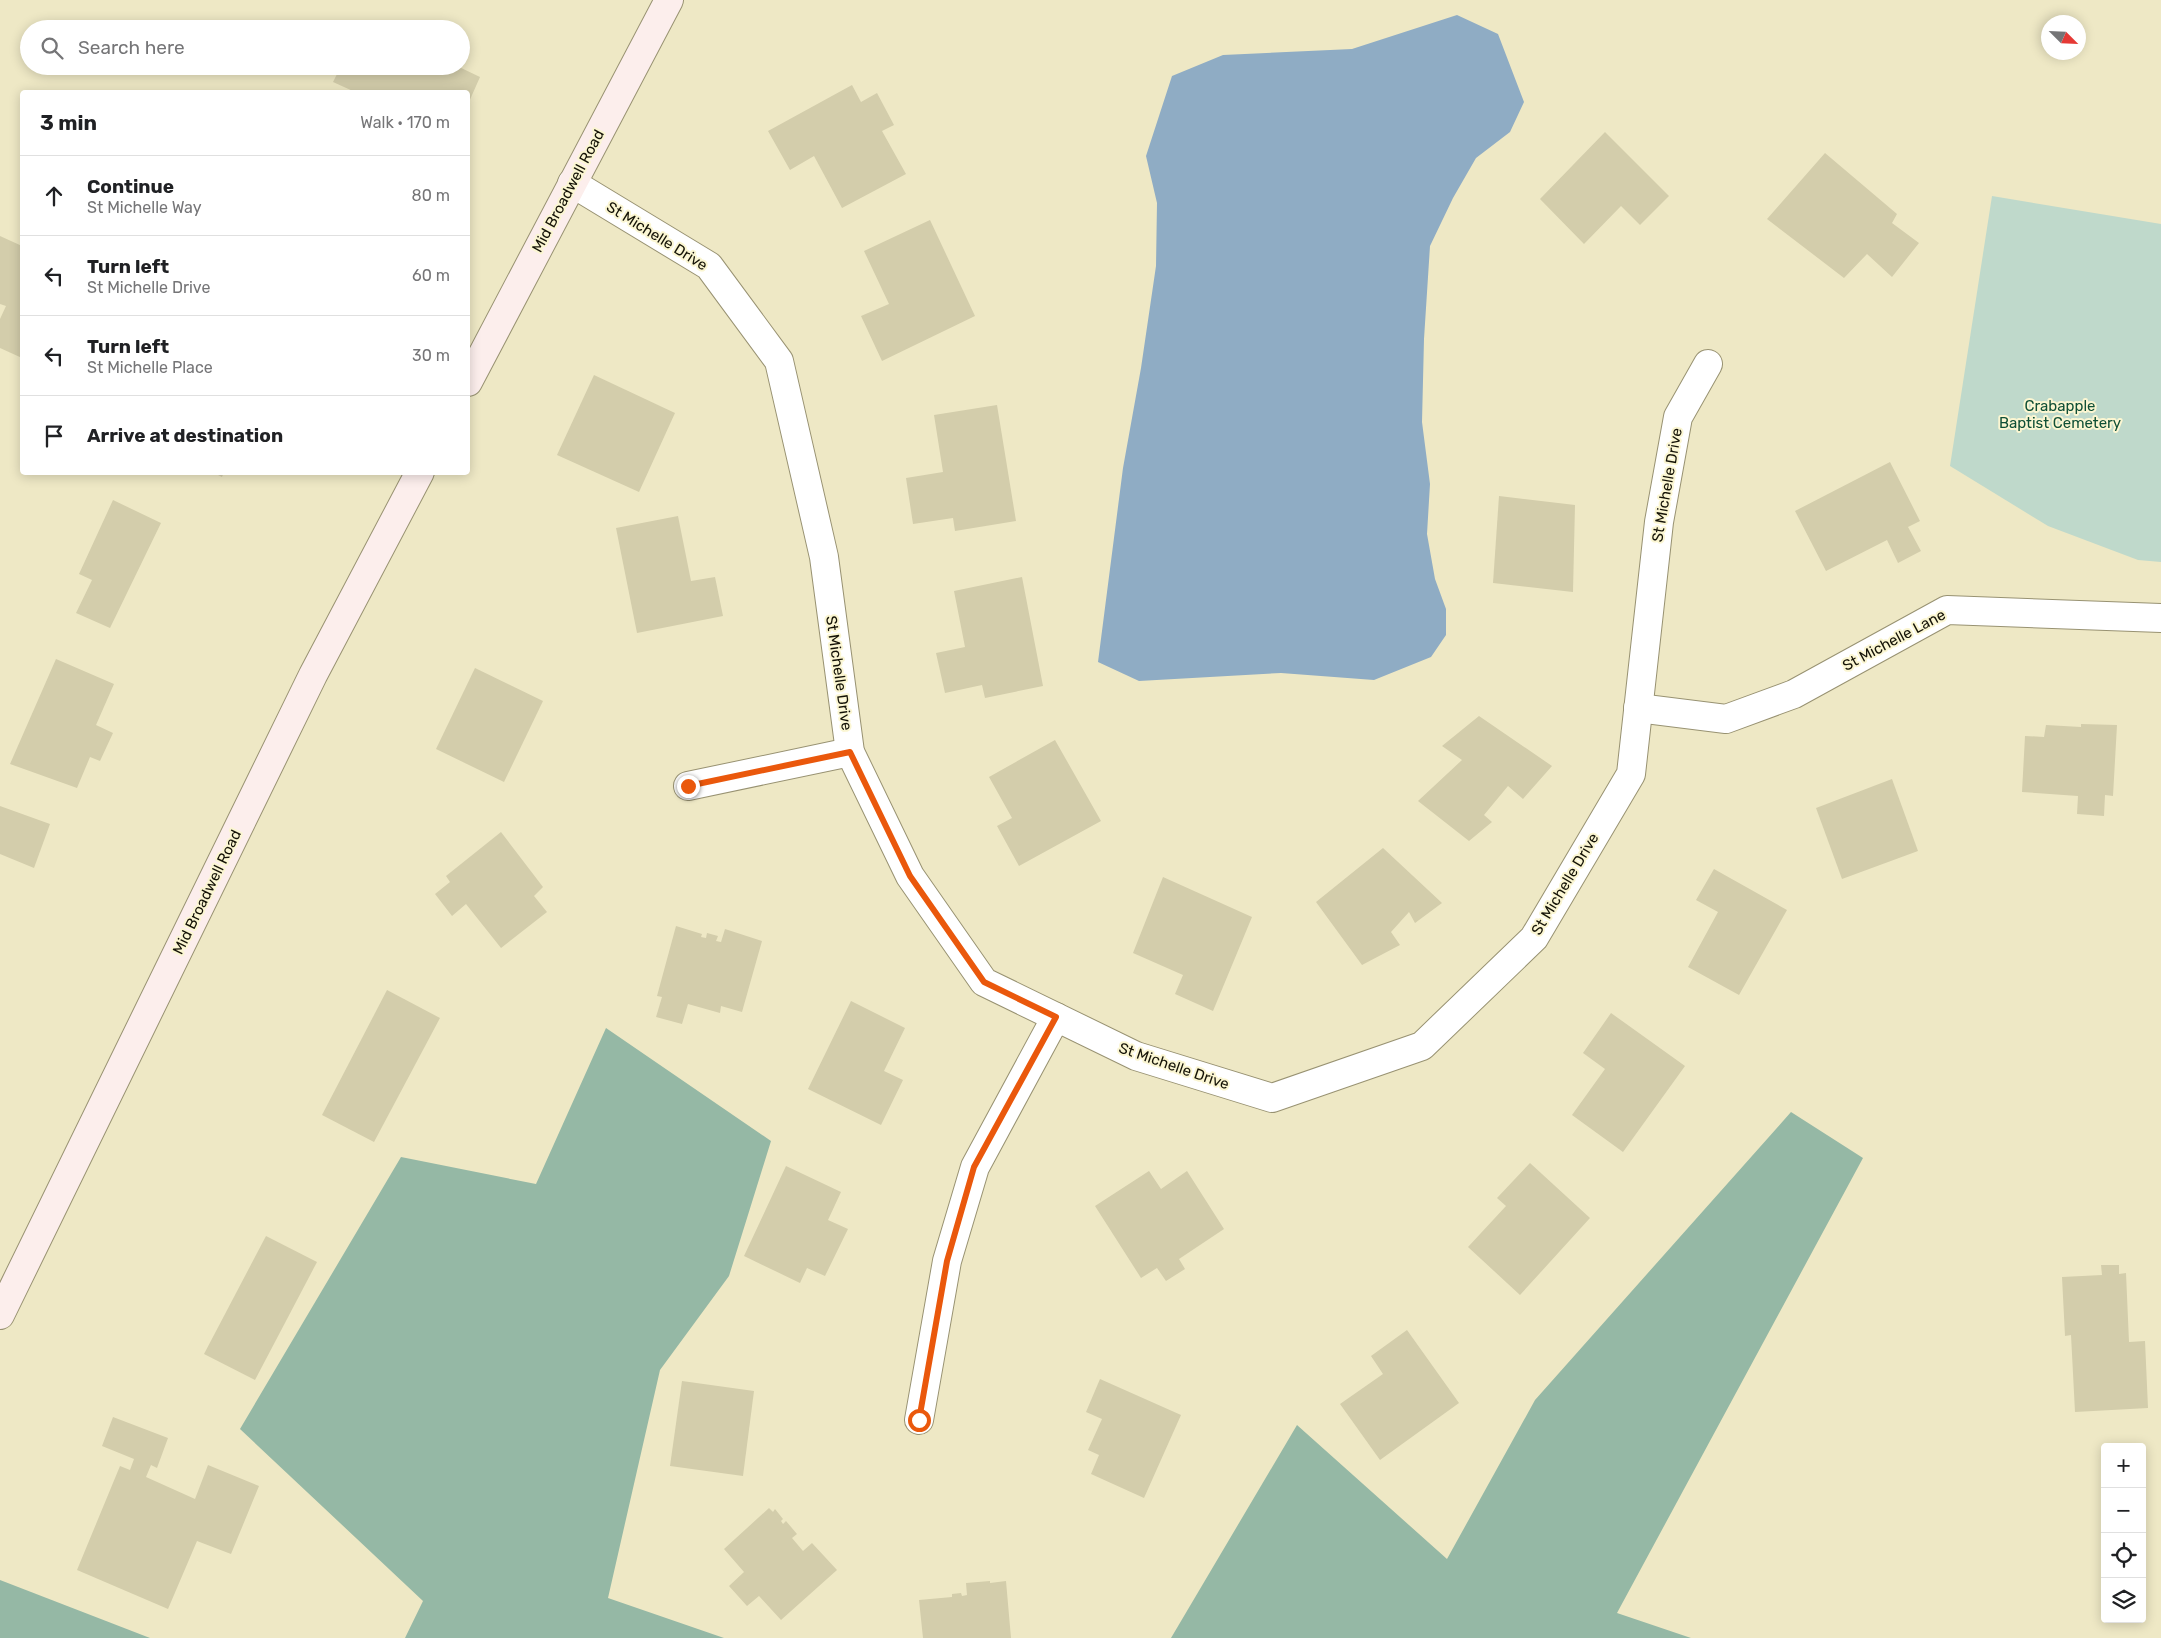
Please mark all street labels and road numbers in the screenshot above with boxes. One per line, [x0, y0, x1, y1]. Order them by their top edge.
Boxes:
street label: Mid Broadwell Road [528, 127, 608, 255]
street label: St Michelle Drive [603, 198, 711, 274]
street label: St Michelle Drive [1648, 426, 1686, 544]
street label: St Michelle Lane [1840, 605, 1948, 675]
street label: St Michelle Drive [822, 614, 856, 732]
street label: Mid Broadwell Road [169, 827, 245, 957]
street label: St Michelle Drive [1527, 830, 1603, 938]
street label: St Michelle Drive [1116, 1039, 1232, 1093]

